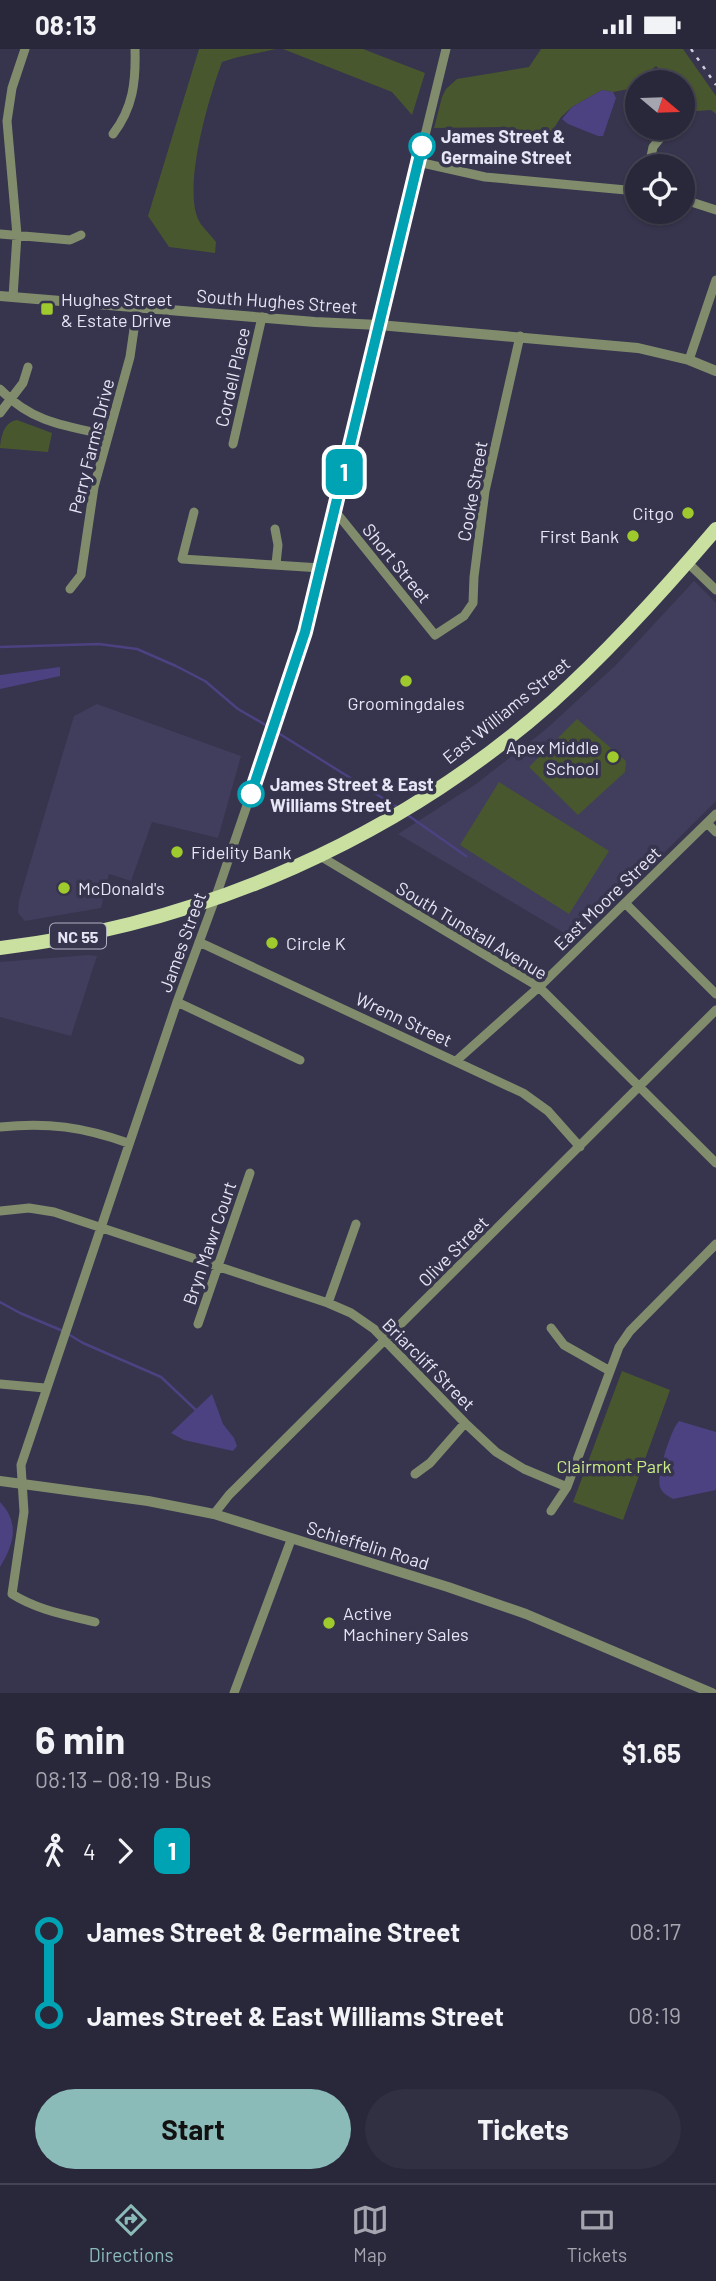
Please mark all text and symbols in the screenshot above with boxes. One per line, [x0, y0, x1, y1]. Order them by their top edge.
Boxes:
text: 08:13 [35, 9, 97, 40]
north arrow [625, 70, 695, 140]
map controls [625, 70, 695, 224]
place label: James Street & Germaine Street [441, 125, 572, 168]
marker: James Street & Germaine Street [409, 133, 435, 159]
button: locate [625, 154, 695, 224]
street label: South Hughes Street [196, 284, 358, 318]
place label: Hughes Street & Estate Drive [61, 288, 172, 331]
marker: Hughes Street & Estate Drive [39, 301, 55, 317]
street label: Cordell Place [210, 325, 254, 429]
street label: Perry Farms Drive [64, 376, 118, 516]
street label: Cooke Street [452, 439, 492, 543]
line badge: 1 [321, 449, 367, 495]
text: 1 [340, 457, 348, 486]
place label: Citgo [633, 502, 674, 524]
marker: Citgo [680, 505, 696, 521]
street label: Short Street [358, 519, 436, 607]
place label: First Bank [540, 525, 619, 547]
marker: First Bank [625, 528, 641, 544]
street label: East Williams Street [438, 652, 574, 768]
marker: Groomingdales [398, 673, 414, 689]
place label: Groomingdales [347, 692, 465, 714]
place label: Apex Middle School [506, 736, 599, 779]
marker: Apex Middle School [605, 749, 621, 765]
place label: James Street & East Williams Street [270, 773, 434, 816]
marker: James Street & East Williams Street [238, 781, 264, 807]
place label: Fidelity Bank [191, 841, 292, 863]
street label: East Moore Street [549, 841, 665, 955]
marker: Fidelity Bank [169, 844, 185, 860]
street label: South Tunstall Avenue [393, 876, 551, 984]
place label: McDonald's [78, 877, 165, 899]
marker: McDonald's [56, 880, 72, 896]
street label: James Street [154, 889, 210, 995]
road number: NC 55 [50, 923, 106, 949]
place label: Circle K [286, 932, 346, 954]
marker: Circle K [264, 935, 280, 951]
street label: Wrenn Street [352, 987, 456, 1051]
street label: Bryn Mawr Court [178, 1179, 240, 1307]
street label: Olive Street [413, 1211, 493, 1291]
street label: Briarcliff Street [378, 1313, 480, 1415]
park label: Clairmont Park [556, 1455, 672, 1477]
street label: Schieffelin Road [304, 1516, 432, 1574]
place label: Active Machinery Sales [343, 1602, 469, 1645]
marker: Active Machinery Sales [321, 1615, 337, 1631]
text: 6 min [35, 1716, 125, 1762]
text: $1.65 [622, 1737, 681, 1768]
text: 08:13 – 08:19 · Bus [35, 1765, 212, 1793]
icon: walk [35, 1832, 73, 1870]
icon: forward [106, 1832, 144, 1870]
text: 1 [168, 1836, 176, 1865]
text: 4 [83, 1837, 96, 1865]
text: James Street & Germaine Street [87, 1916, 460, 1947]
text: 08:17 [629, 1917, 681, 1945]
text: James Street & East Williams Street [87, 2000, 504, 2031]
text: 08:19 [628, 2001, 681, 2029]
button: Start [35, 2089, 351, 2169]
button: Tickets [365, 2089, 681, 2169]
tab: Directions [89, 2201, 174, 2266]
tab: Map [351, 2201, 389, 2266]
tab: Tickets [567, 2201, 627, 2266]

